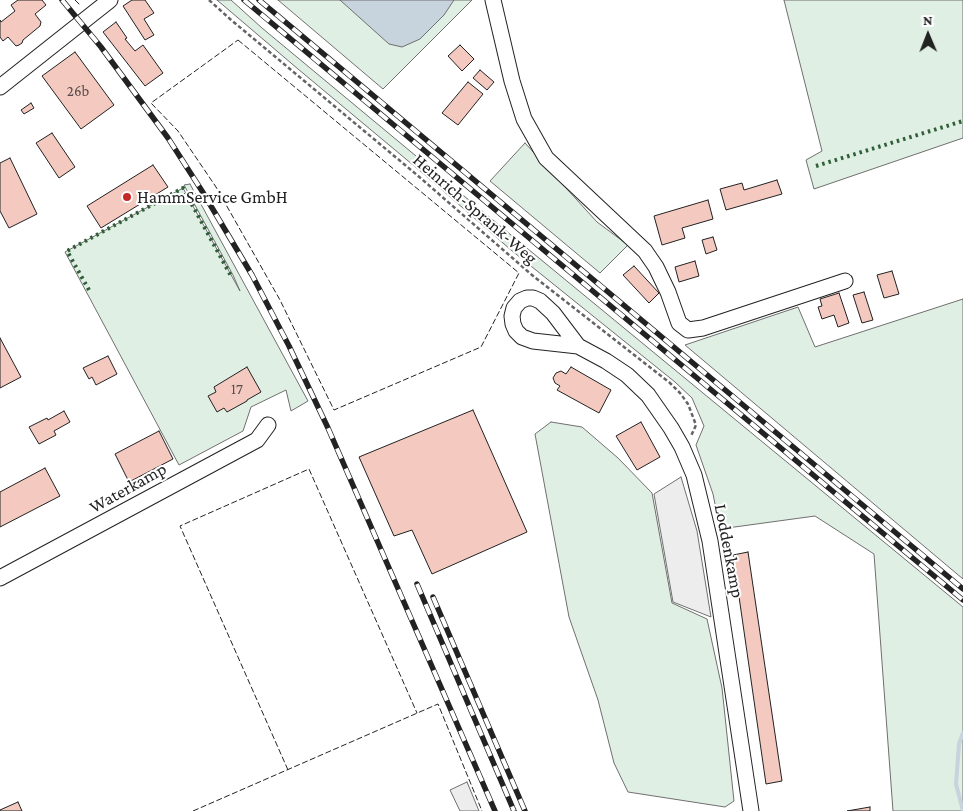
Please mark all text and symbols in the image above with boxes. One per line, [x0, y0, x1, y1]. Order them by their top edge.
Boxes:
north arrow [903, 10, 953, 60]
text: N [923, 12, 933, 28]
house number: 26b [67, 82, 89, 100]
street label: Heinrich-Sprank-Weg [408, 149, 542, 269]
place label: HammService GmbH [137, 186, 287, 208]
marker: HammService GmbH [121, 191, 133, 203]
house number: 17 [231, 380, 243, 398]
street label: Waterkamp [86, 458, 170, 518]
street label: Loddenkamp [709, 502, 749, 600]

